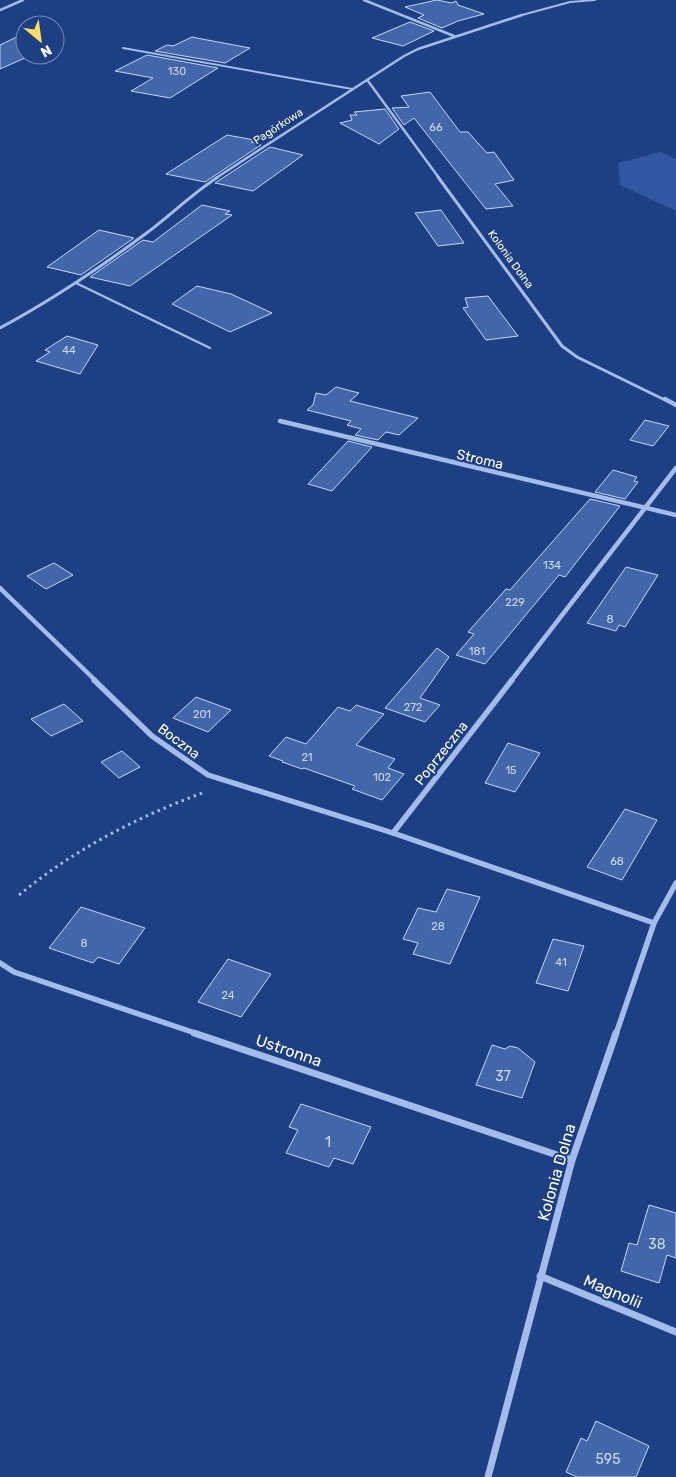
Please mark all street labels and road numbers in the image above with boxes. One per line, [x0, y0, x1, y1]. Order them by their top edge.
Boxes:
street label: Pagórkowa [251, 106, 305, 147]
street label: Kolonia Dolna [485, 228, 536, 291]
street label: Stroma [455, 446, 505, 473]
street label: Poprzeczna [411, 718, 472, 789]
street label: Boczna [154, 720, 203, 763]
street label: Ustronna [253, 1030, 324, 1071]
street label: Kolonia Dolna [534, 1121, 579, 1223]
street label: Magnolii [581, 1271, 645, 1312]

